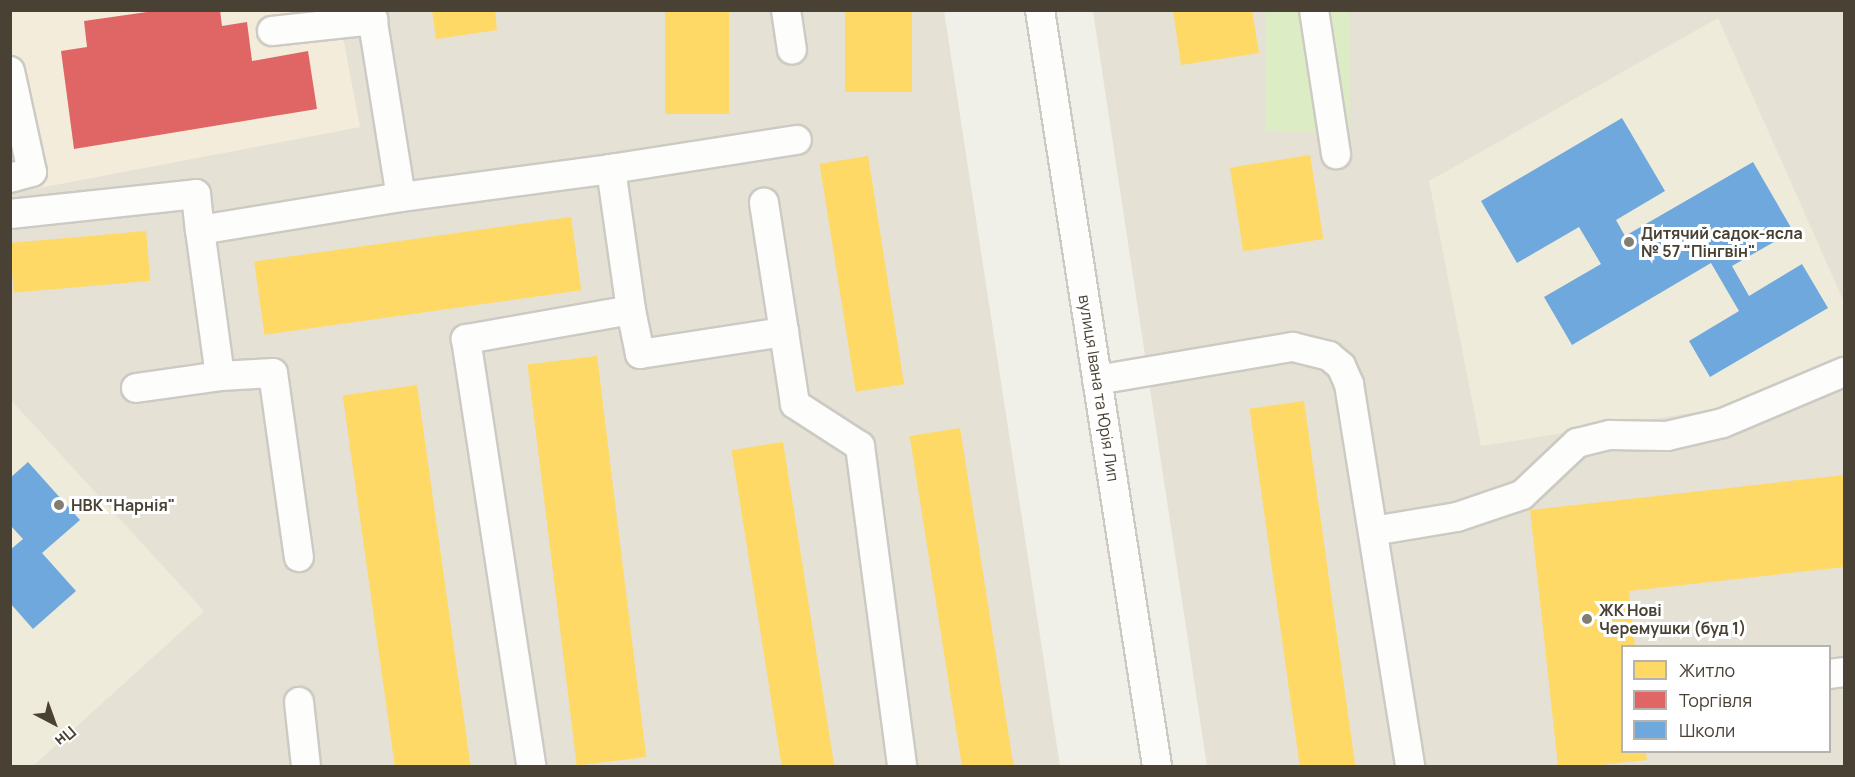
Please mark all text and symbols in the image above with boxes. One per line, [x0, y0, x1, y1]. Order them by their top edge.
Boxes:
place label: Дитячий садок-ясла № 57 "Пінгвін" [1641, 223, 1803, 261]
marker: Дитячий садок-ясла № 57 "Пінгвін" [1622, 235, 1636, 249]
street label: вулиця Івана та Юрія Лип [1075, 293, 1123, 483]
place label: НВК "Нарнія" [71, 495, 176, 515]
marker: НВК "Нарнія" [52, 498, 66, 512]
place label: ЖК Нові Черемушки (буд 1) [1599, 600, 1746, 638]
marker: ЖК Нові Черемушки (буд 1) [1580, 612, 1594, 626]
legend [1621, 645, 1831, 753]
text: Житло [1679, 658, 1735, 682]
text: Торгівля [1679, 688, 1752, 712]
north arrow [24, 693, 84, 753]
text: Школи [1679, 718, 1735, 742]
text: Пн [50, 721, 81, 752]

